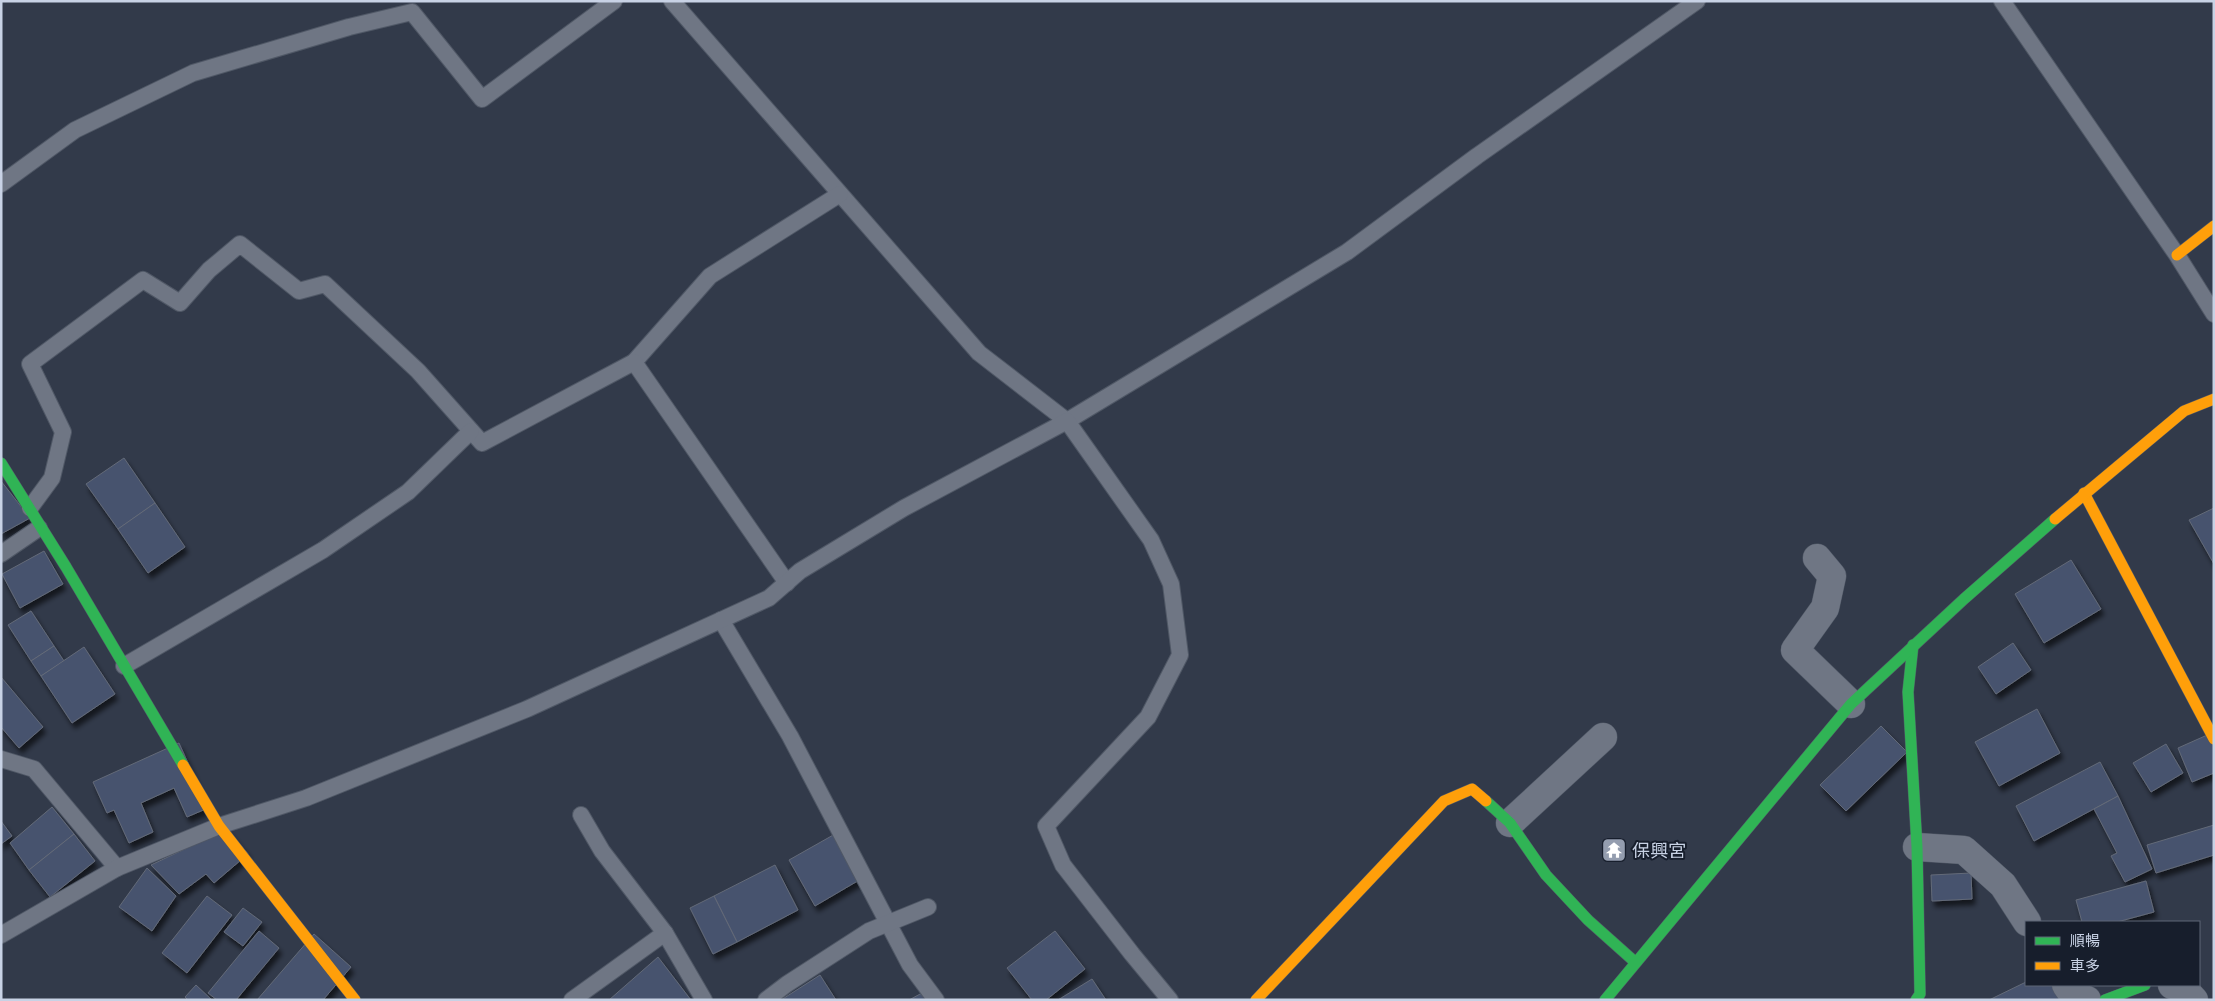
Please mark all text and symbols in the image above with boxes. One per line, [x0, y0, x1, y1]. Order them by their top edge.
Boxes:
temple icon: 保興宮 [1601, 837, 1627, 863]
place label: 保興宮 [1632, 839, 1686, 862]
legend [2025, 921, 2200, 986]
text: 順暢 [2070, 931, 2100, 950]
text: 車多 [2070, 956, 2100, 975]

